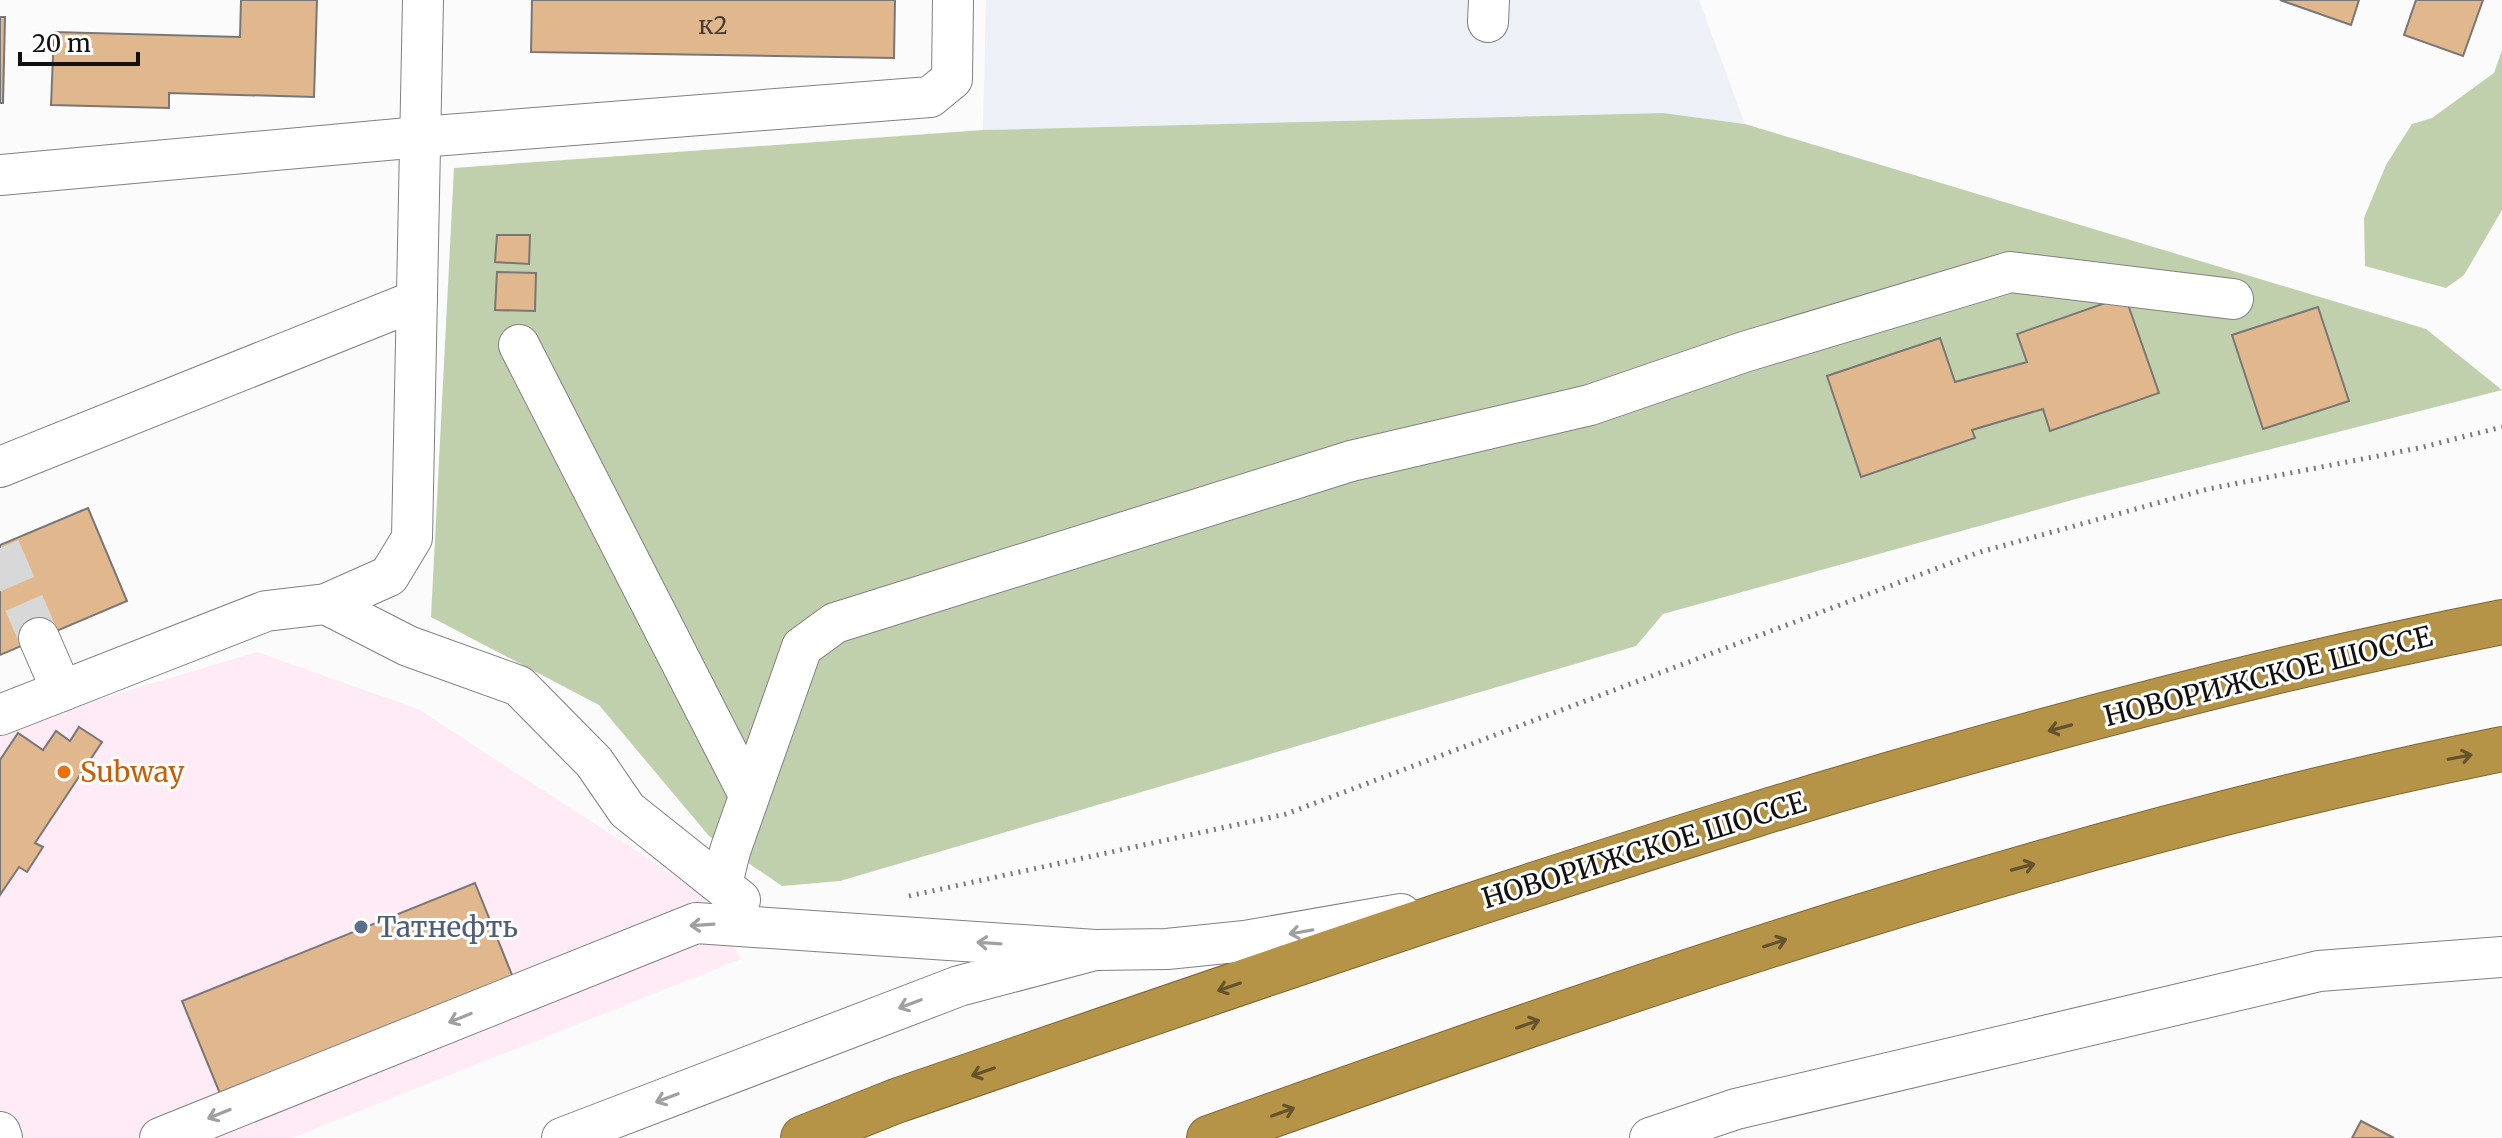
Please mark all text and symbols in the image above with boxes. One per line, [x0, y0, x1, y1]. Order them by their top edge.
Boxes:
house number: к2 [698, 10, 728, 41]
scale bar [20, 16, 138, 66]
text: 20 m [32, 28, 91, 59]
street label: НОВОРИЖСКОЕ ШОССЕ [2100, 618, 2436, 734]
one-way arrow [2047, 721, 2073, 736]
one-way arrow [2447, 749, 2472, 764]
place label: Subway [80, 754, 185, 790]
marker: Subway [55, 763, 73, 781]
street label: НОВОРИЖСКОЕ ШОССЕ [1478, 783, 1811, 916]
one-way arrow [2010, 859, 2036, 874]
place label: Татнефть [377, 909, 518, 945]
marker: Татнефть [352, 918, 370, 936]
one-way arrow [689, 918, 716, 933]
one-way arrow [1288, 925, 1314, 940]
one-way arrow [976, 935, 1003, 950]
one-way arrow [1762, 935, 1787, 950]
one-way arrow [1216, 981, 1241, 996]
one-way arrow [898, 998, 923, 1012]
one-way arrow [448, 1011, 473, 1026]
one-way arrow [1515, 1016, 1540, 1031]
one-way arrow [970, 1065, 995, 1080]
one-way arrow [655, 1092, 680, 1106]
one-way arrow [1270, 1103, 1295, 1118]
one-way arrow [207, 1108, 232, 1123]

